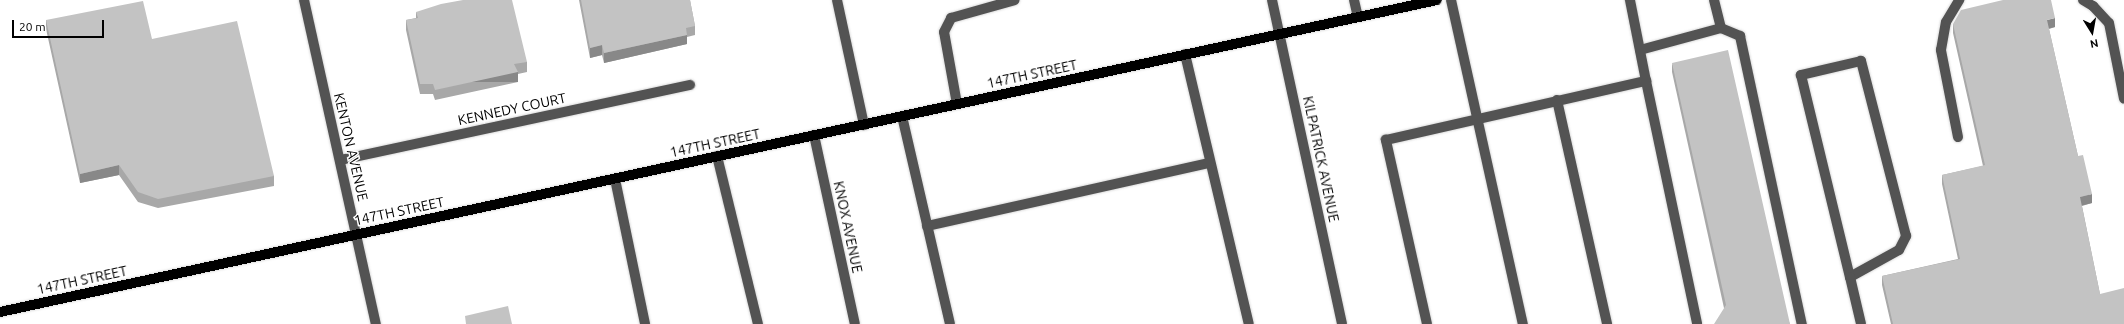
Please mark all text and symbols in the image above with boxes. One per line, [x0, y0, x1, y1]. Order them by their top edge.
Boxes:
scale bar [14, 12, 106, 38]
north arrow [2072, 12, 2112, 52]
text: 20 m [19, 20, 46, 33]
text: N [2089, 37, 2099, 50]
street label: 147TH STREET [985, 56, 1079, 92]
street label: KENNEDY COURT [456, 89, 568, 129]
street label: KENTON AVENUE [330, 91, 372, 203]
street label: KILPATRICK AVENUE [1299, 95, 1343, 223]
street label: 147TH STREET [668, 125, 762, 161]
street label: KNOX AVENUE [830, 180, 866, 274]
street label: 147TH STREET [352, 193, 446, 229]
street label: 147TH STREET [35, 262, 129, 298]

